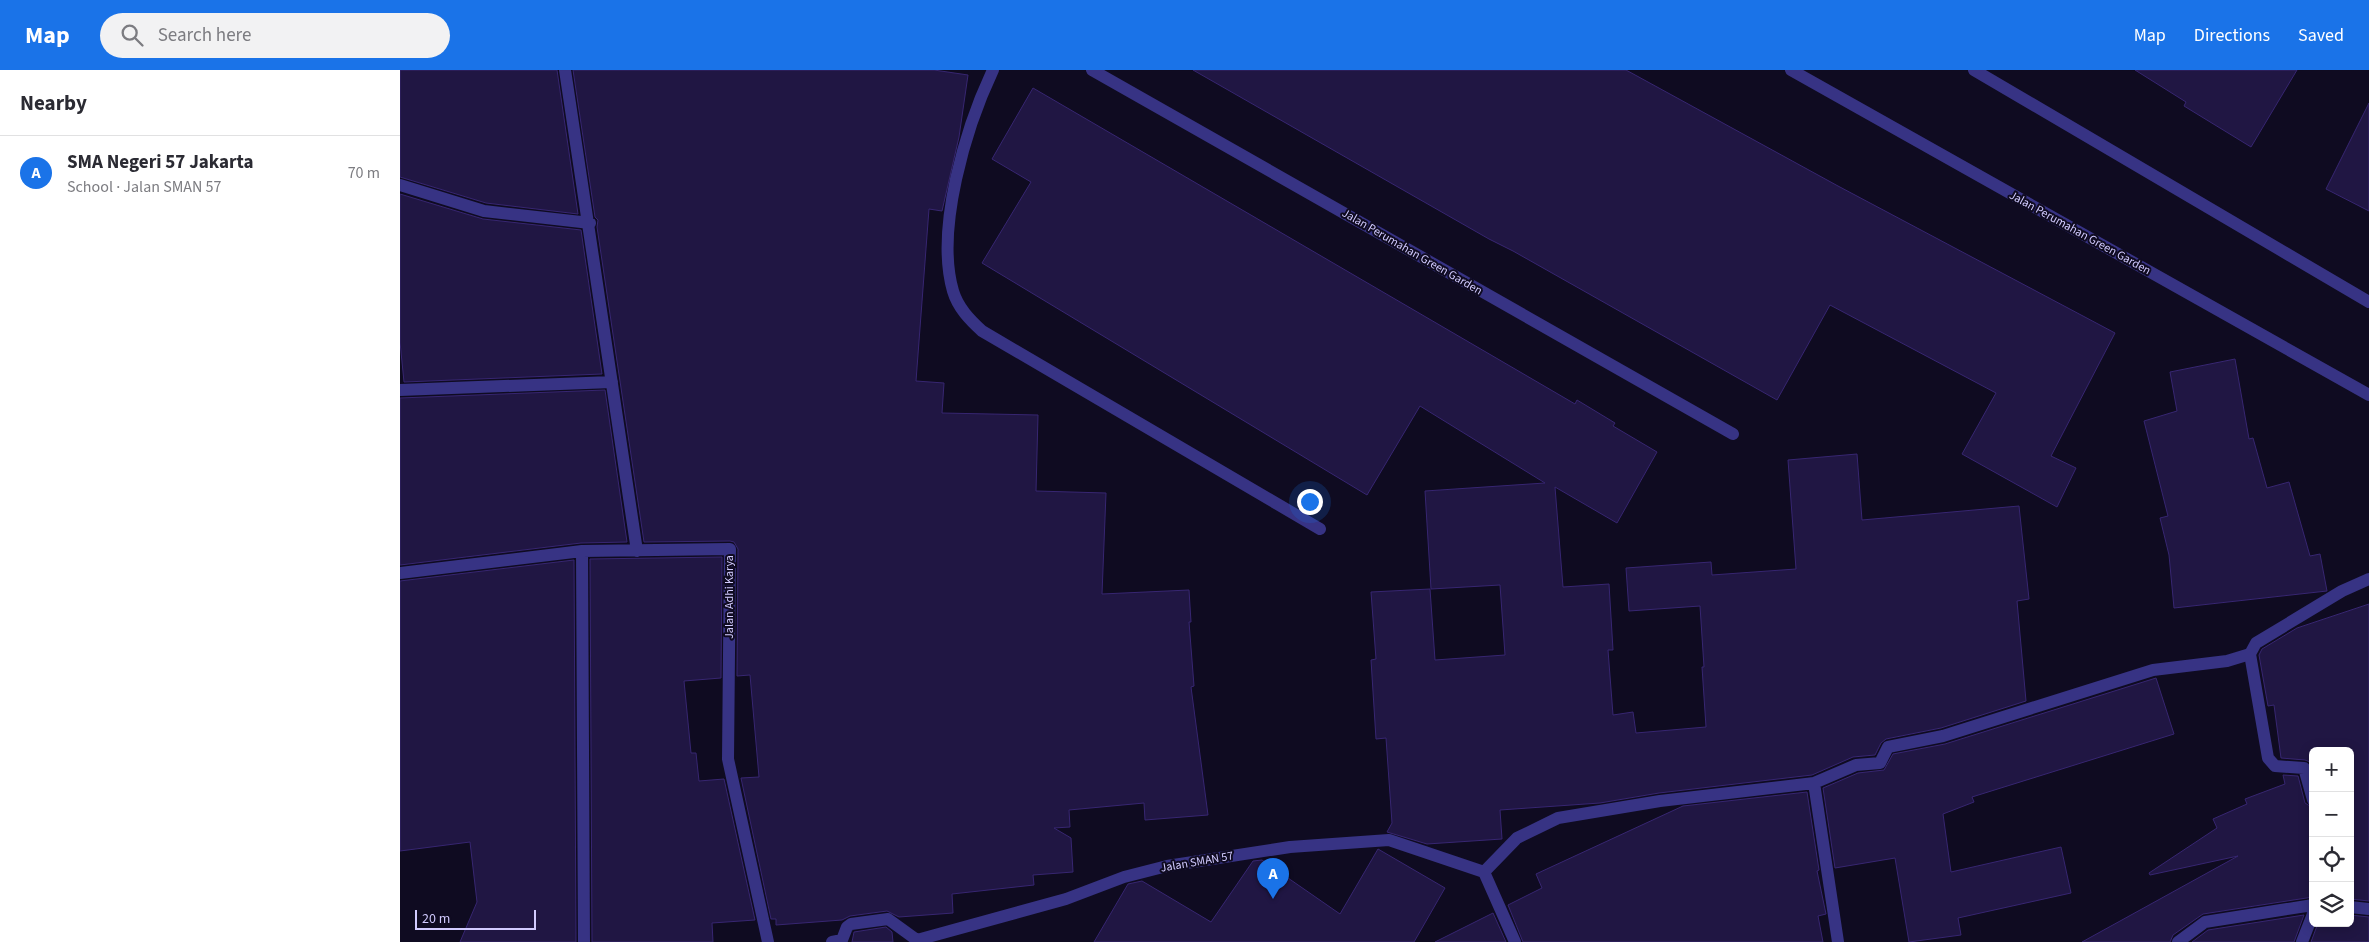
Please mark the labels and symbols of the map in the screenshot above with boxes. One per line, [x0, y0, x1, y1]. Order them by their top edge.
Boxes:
street label: Jalan Perumahan Green Garden [2006, 187, 2154, 279]
street label: Jalan Perumahan Green Garden [1339, 205, 1485, 299]
your location [1297, 489, 1323, 515]
street label: Jalan Adhi Karya [721, 555, 738, 639]
street label: Jalan SMAN 57 [1159, 847, 1235, 877]
pin: A [1257, 858, 1289, 899]
scale bar [415, 907, 536, 930]

